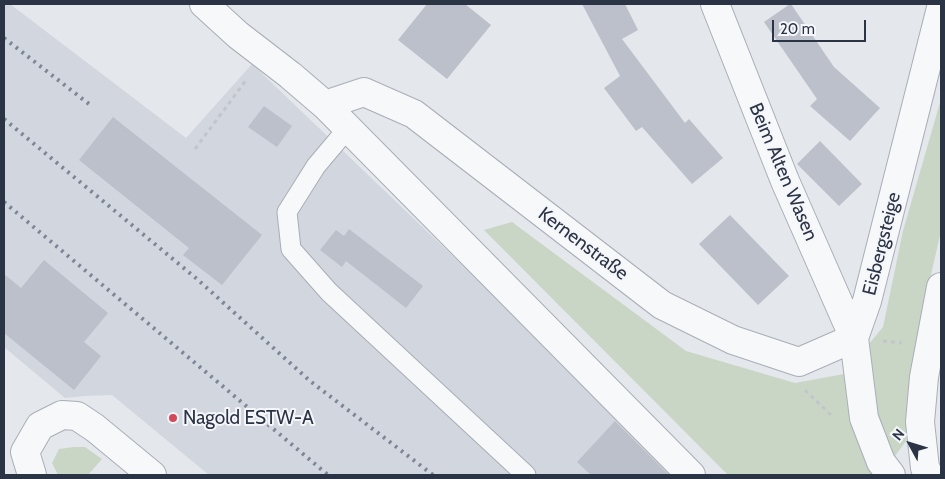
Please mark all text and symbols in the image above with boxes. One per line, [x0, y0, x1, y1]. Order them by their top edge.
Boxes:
scale bar [775, 10, 869, 42]
text: 20 m [780, 20, 815, 38]
street label: Beim Alten Wasen [744, 100, 822, 244]
street label: Eisbergsteige [858, 190, 906, 298]
street label: Kernenstraße [534, 203, 632, 285]
place label: Nagold ESTW-A [183, 407, 314, 429]
marker: Nagold ESTW-A [167, 412, 179, 424]
north arrow [885, 419, 935, 469]
text: N [888, 425, 908, 444]

